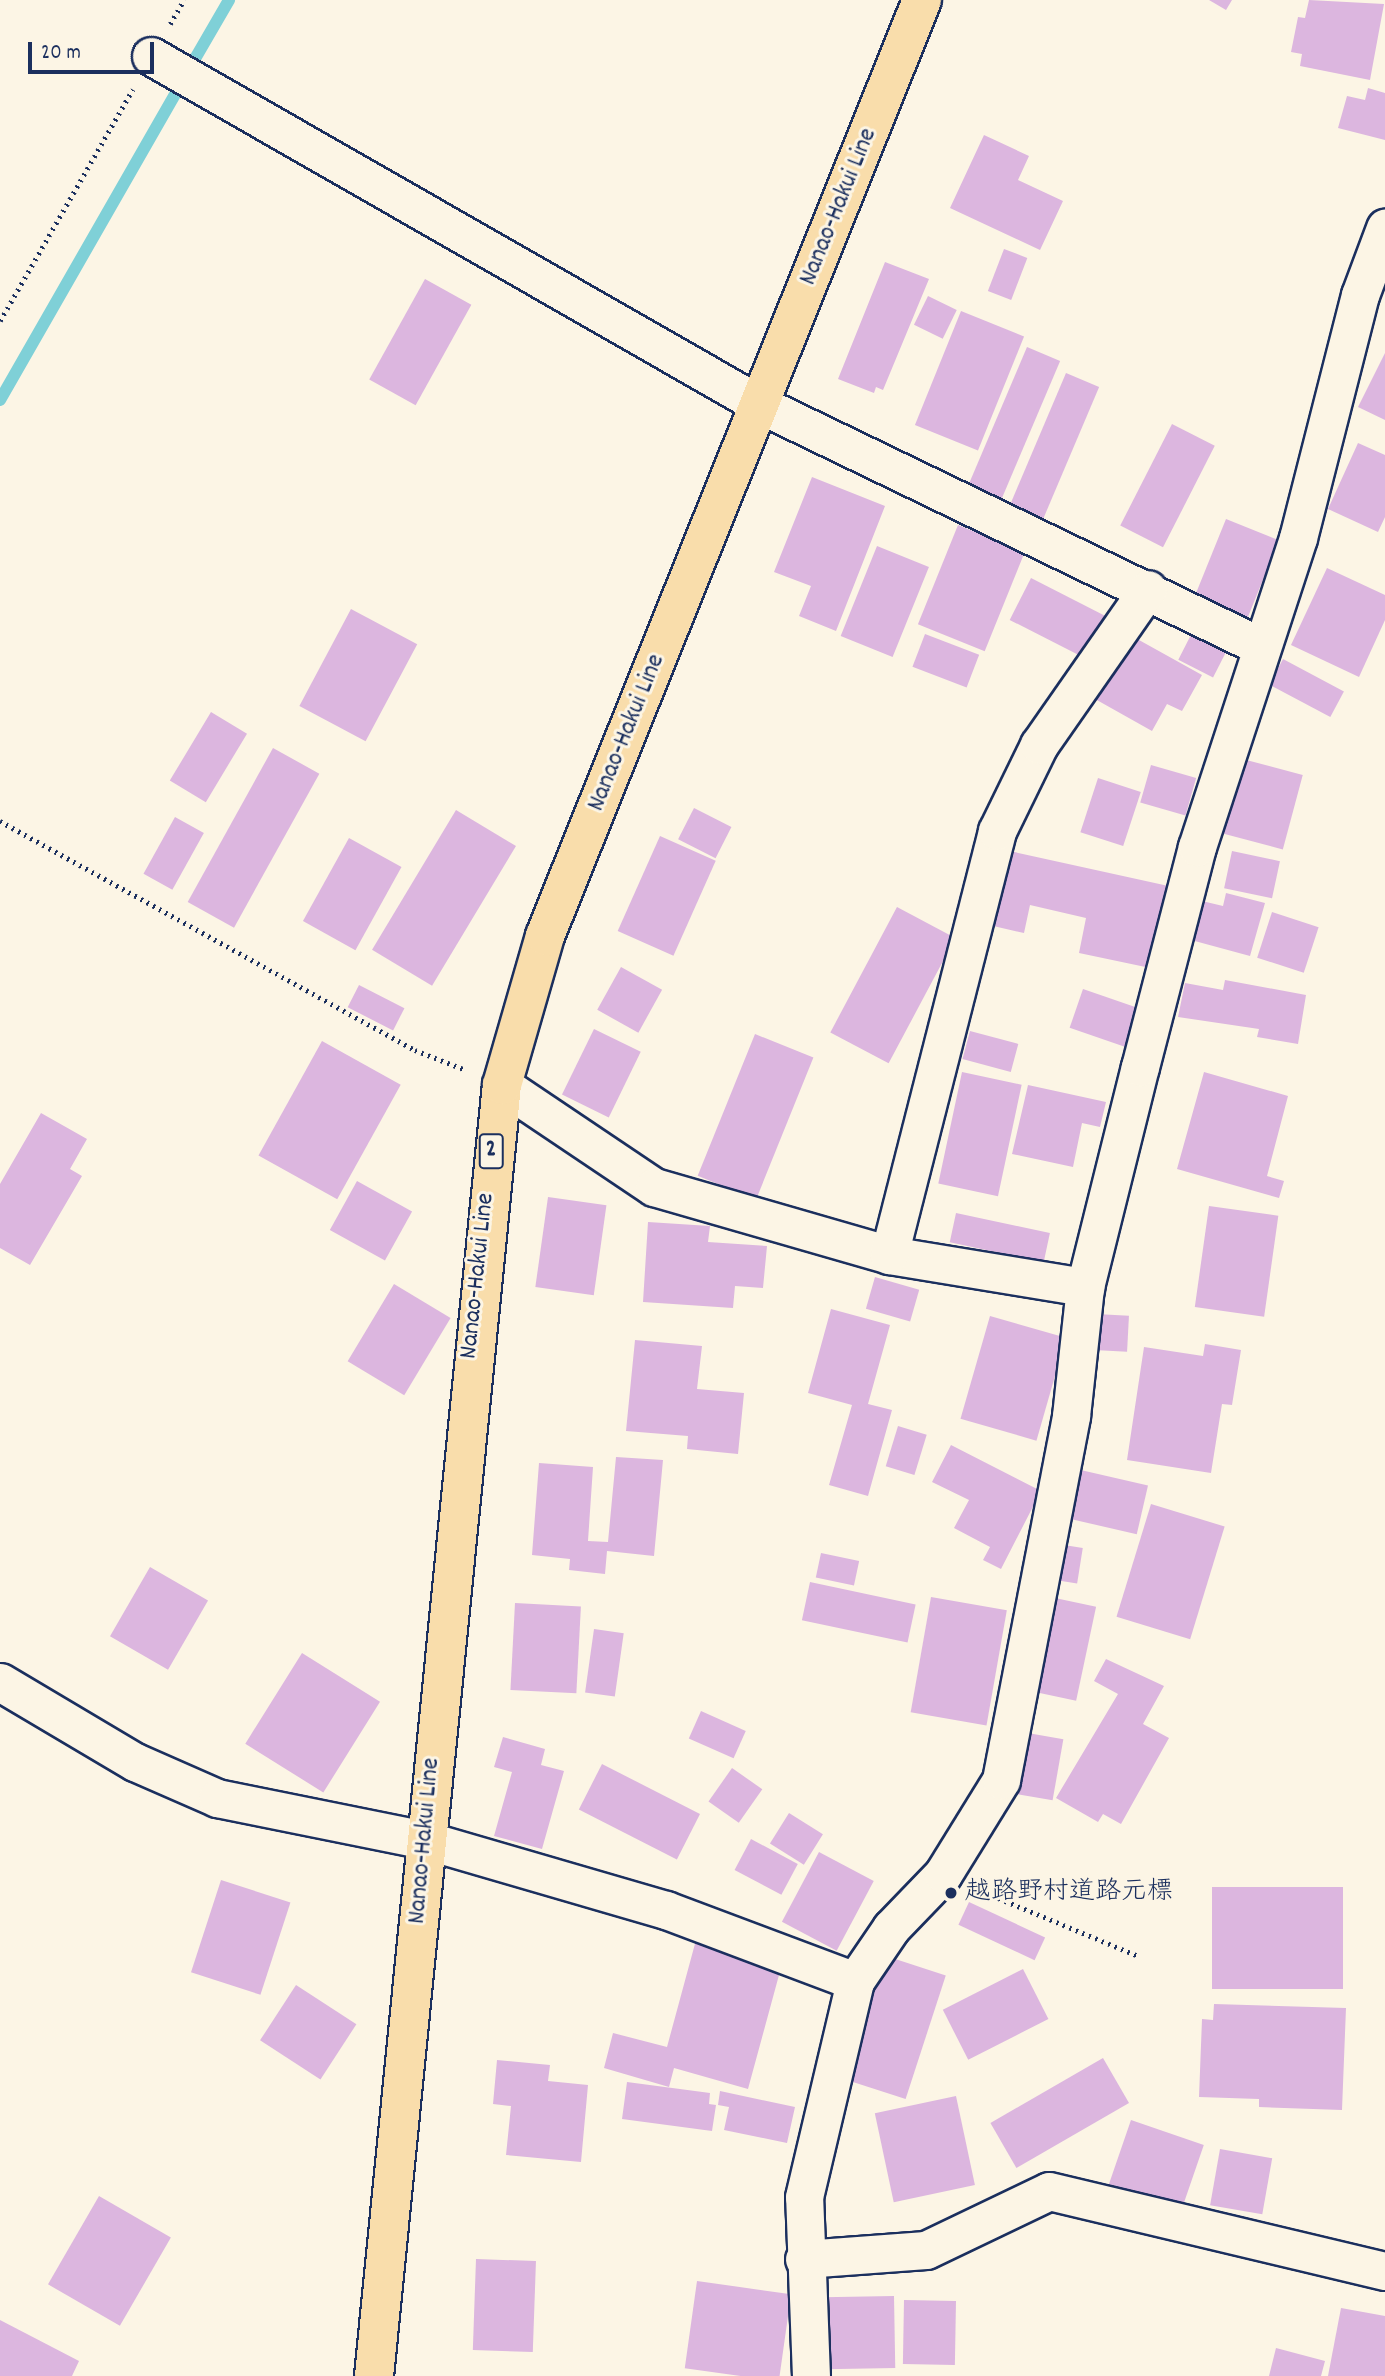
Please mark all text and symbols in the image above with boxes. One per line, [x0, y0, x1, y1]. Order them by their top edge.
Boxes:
scale bar [32, 28, 158, 72]
text: 20 m [41, 39, 81, 69]
street label: Nanao-Hakui Line [793, 124, 885, 290]
street label: Nanao-Hakui Line [581, 650, 673, 816]
road number: 2 [479, 1130, 503, 1171]
street label: Nanao-Hakui Line [454, 1192, 502, 1360]
street label: Nanao-Hakui Line [402, 1757, 448, 1925]
place label: 越路野村道路元標 [965, 1877, 1173, 1909]
marker: 越路野村道路元標 [943, 1885, 959, 1901]

